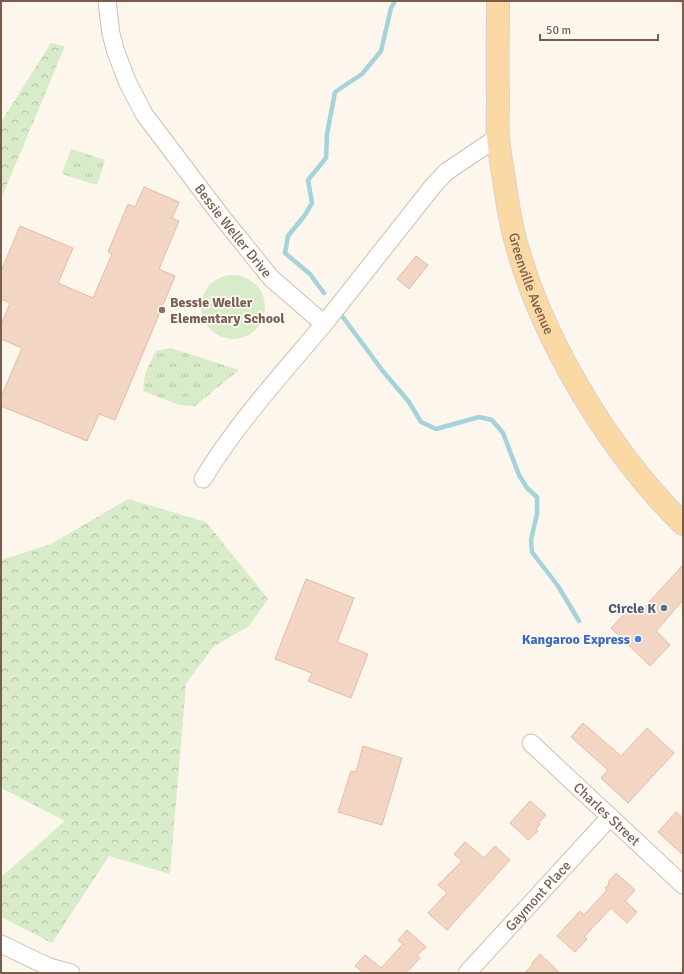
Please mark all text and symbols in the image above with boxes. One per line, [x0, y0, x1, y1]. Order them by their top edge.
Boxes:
scale bar [540, 16, 658, 42]
text: 50 m [546, 23, 571, 38]
street label: Bessie Weller Drive [191, 180, 276, 281]
street label: Greenville Avenue [505, 231, 558, 337]
place label: Bessie Weller Elementary School [170, 294, 285, 327]
marker: Bessie Weller Elementary School [157, 305, 167, 315]
place label: Circle K [608, 600, 656, 617]
marker: Circle K [659, 603, 669, 613]
place label: Kangaroo Express [522, 631, 630, 648]
marker: Kangaroo Express [633, 634, 643, 644]
street label: Charles Street [570, 779, 644, 849]
street label: Gaymont Place [502, 857, 574, 934]

